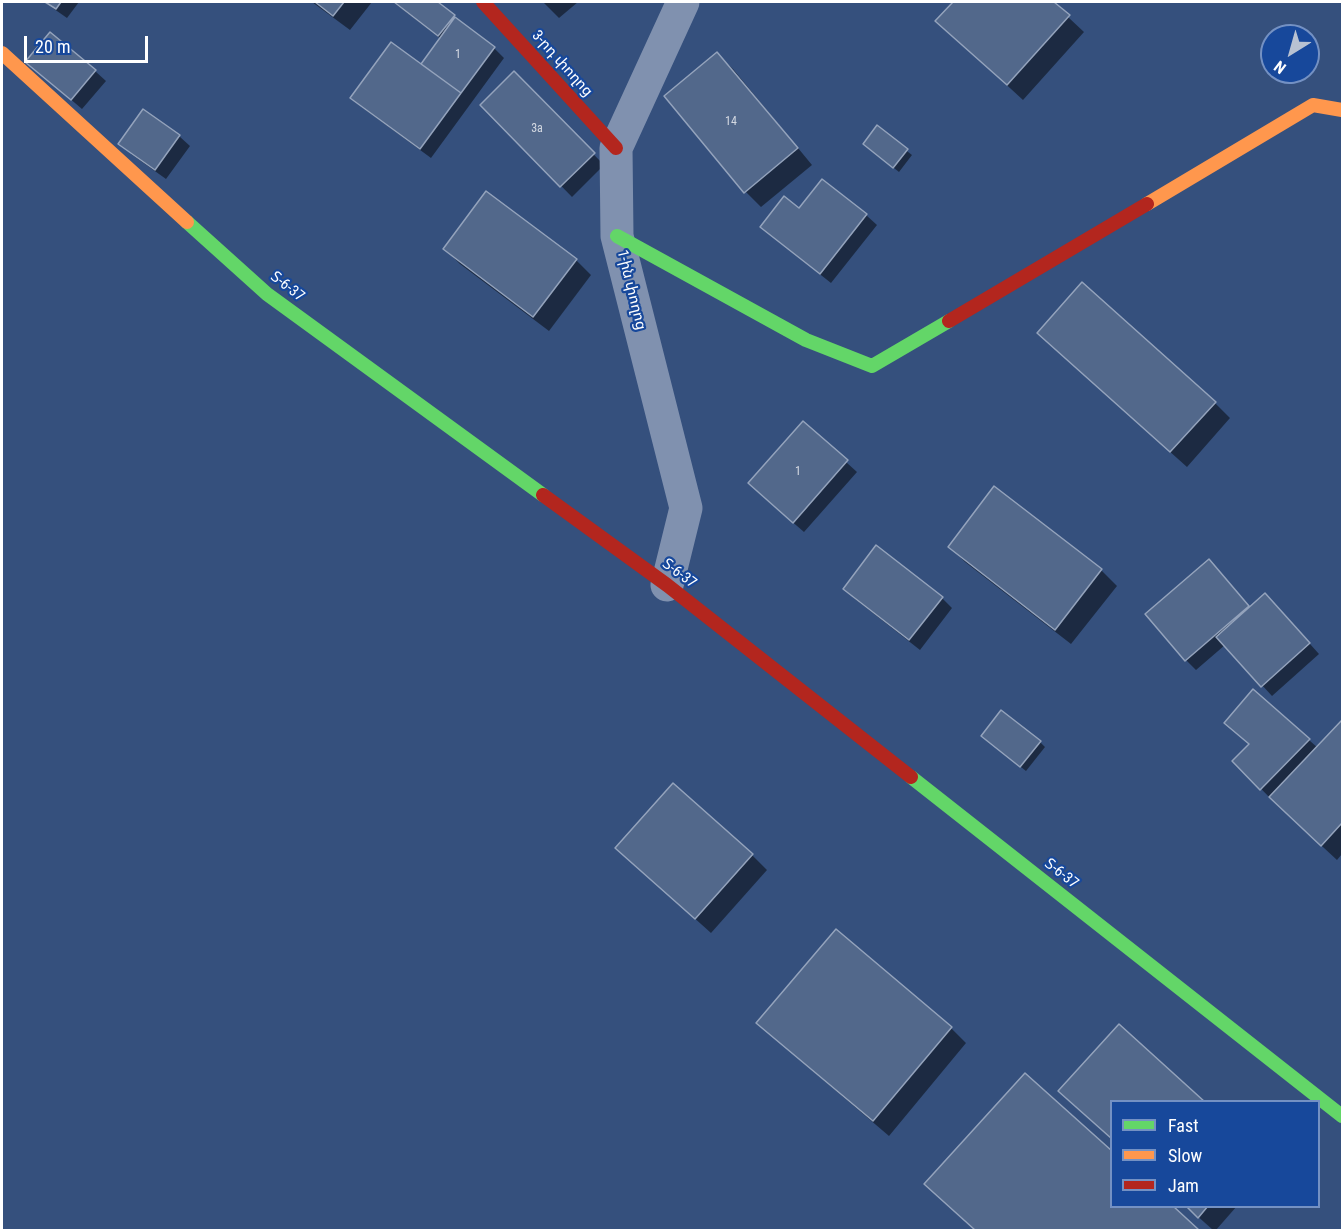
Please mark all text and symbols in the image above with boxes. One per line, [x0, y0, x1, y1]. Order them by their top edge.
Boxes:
scale bar [27, 24, 152, 62]
north arrow [1260, 24, 1320, 84]
street label: 3-րդ փողոց [528, 27, 596, 101]
text: 20 m [35, 36, 70, 57]
house number: 1 [455, 48, 461, 62]
text: N [1270, 57, 1290, 78]
house number: 14 [725, 115, 737, 129]
house number: 3a [531, 122, 543, 136]
street label: 1-ին փողոց [612, 248, 650, 332]
street label: Տ-6-37 [266, 268, 308, 306]
house number: 1 [795, 465, 801, 479]
street label: Տ-6-37 [658, 555, 700, 593]
street label: Տ-6-37 [1040, 855, 1082, 893]
legend [1110, 1100, 1320, 1208]
text: Fast [1168, 1115, 1199, 1136]
text: Slow [1168, 1145, 1202, 1166]
text: Jam [1168, 1175, 1199, 1196]

